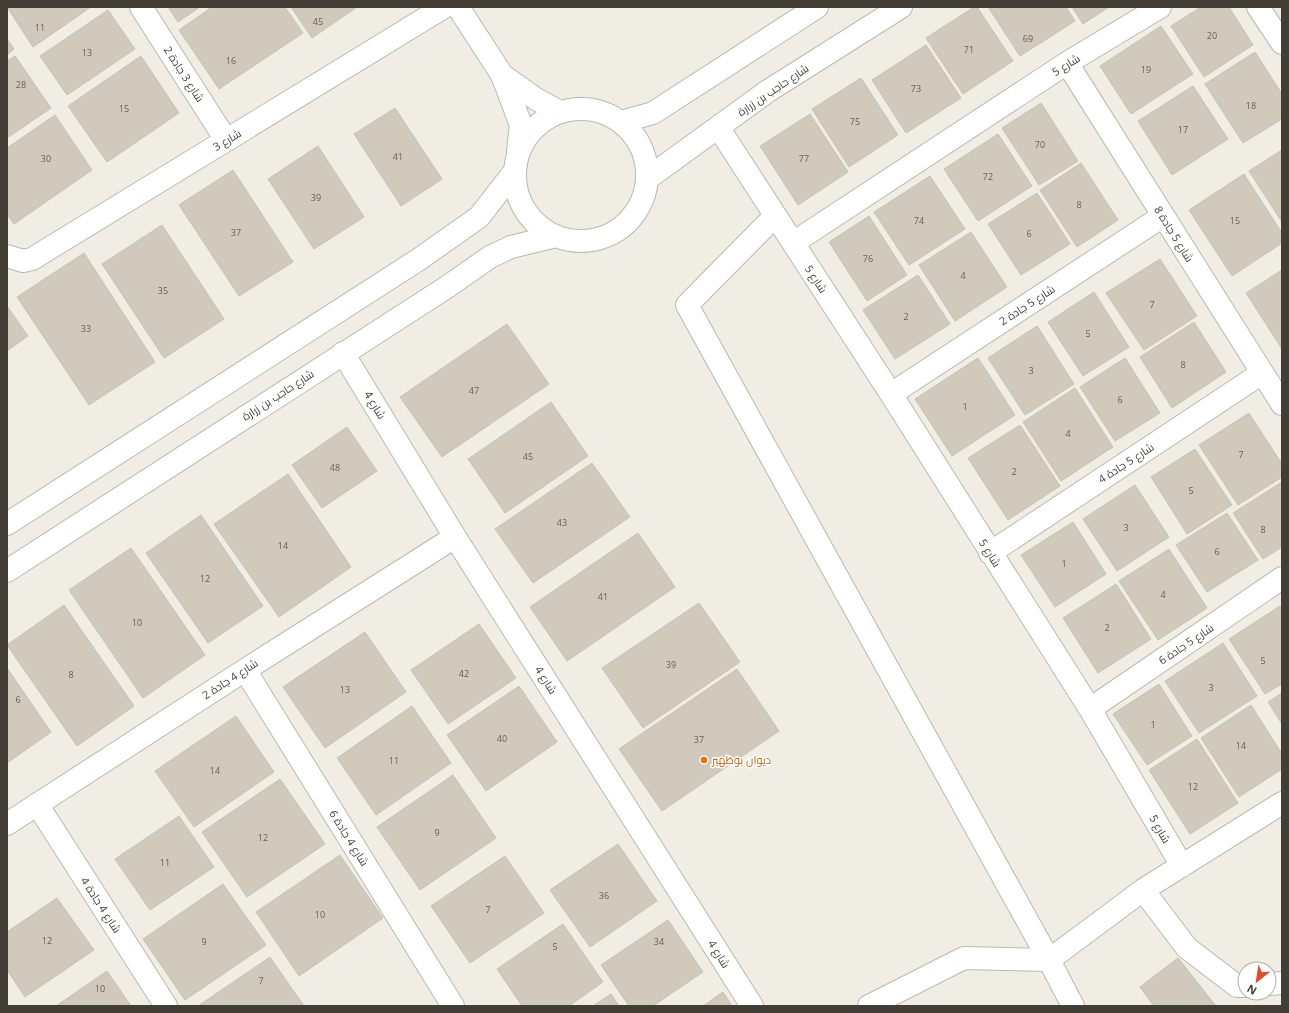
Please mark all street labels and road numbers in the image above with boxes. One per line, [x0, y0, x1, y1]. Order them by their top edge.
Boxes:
street label: شارع 3 جادة 2 [160, 43, 208, 105]
street label: شارع 5 [1049, 50, 1083, 80]
street label: شارع حاجب بن زرارة [734, 60, 812, 120]
street label: شارع 3 [210, 125, 244, 155]
street label: شارع 5 جادة 8 [1150, 203, 1198, 265]
street label: شارع 5 [801, 262, 831, 296]
street label: شارع 5 جادة 2 [996, 281, 1058, 329]
street label: شارع حاجب بن زرارة [239, 366, 317, 424]
street label: شارع 4 [360, 388, 390, 422]
street label: شارع 5 جادة 4 [1095, 439, 1157, 487]
street label: شارع 5 [975, 536, 1005, 570]
street label: شارع 5 جادة 6 [1155, 620, 1217, 668]
street label: شارع 4 جادة 2 [199, 655, 261, 703]
street label: شارع 4 [531, 663, 561, 697]
street label: شارع 4 جادة 6 [325, 807, 373, 869]
street label: شارع 5 [1145, 812, 1175, 846]
street label: شارع 4 جادة 4 [77, 874, 125, 936]
street label: شارع 4 [704, 937, 734, 971]

